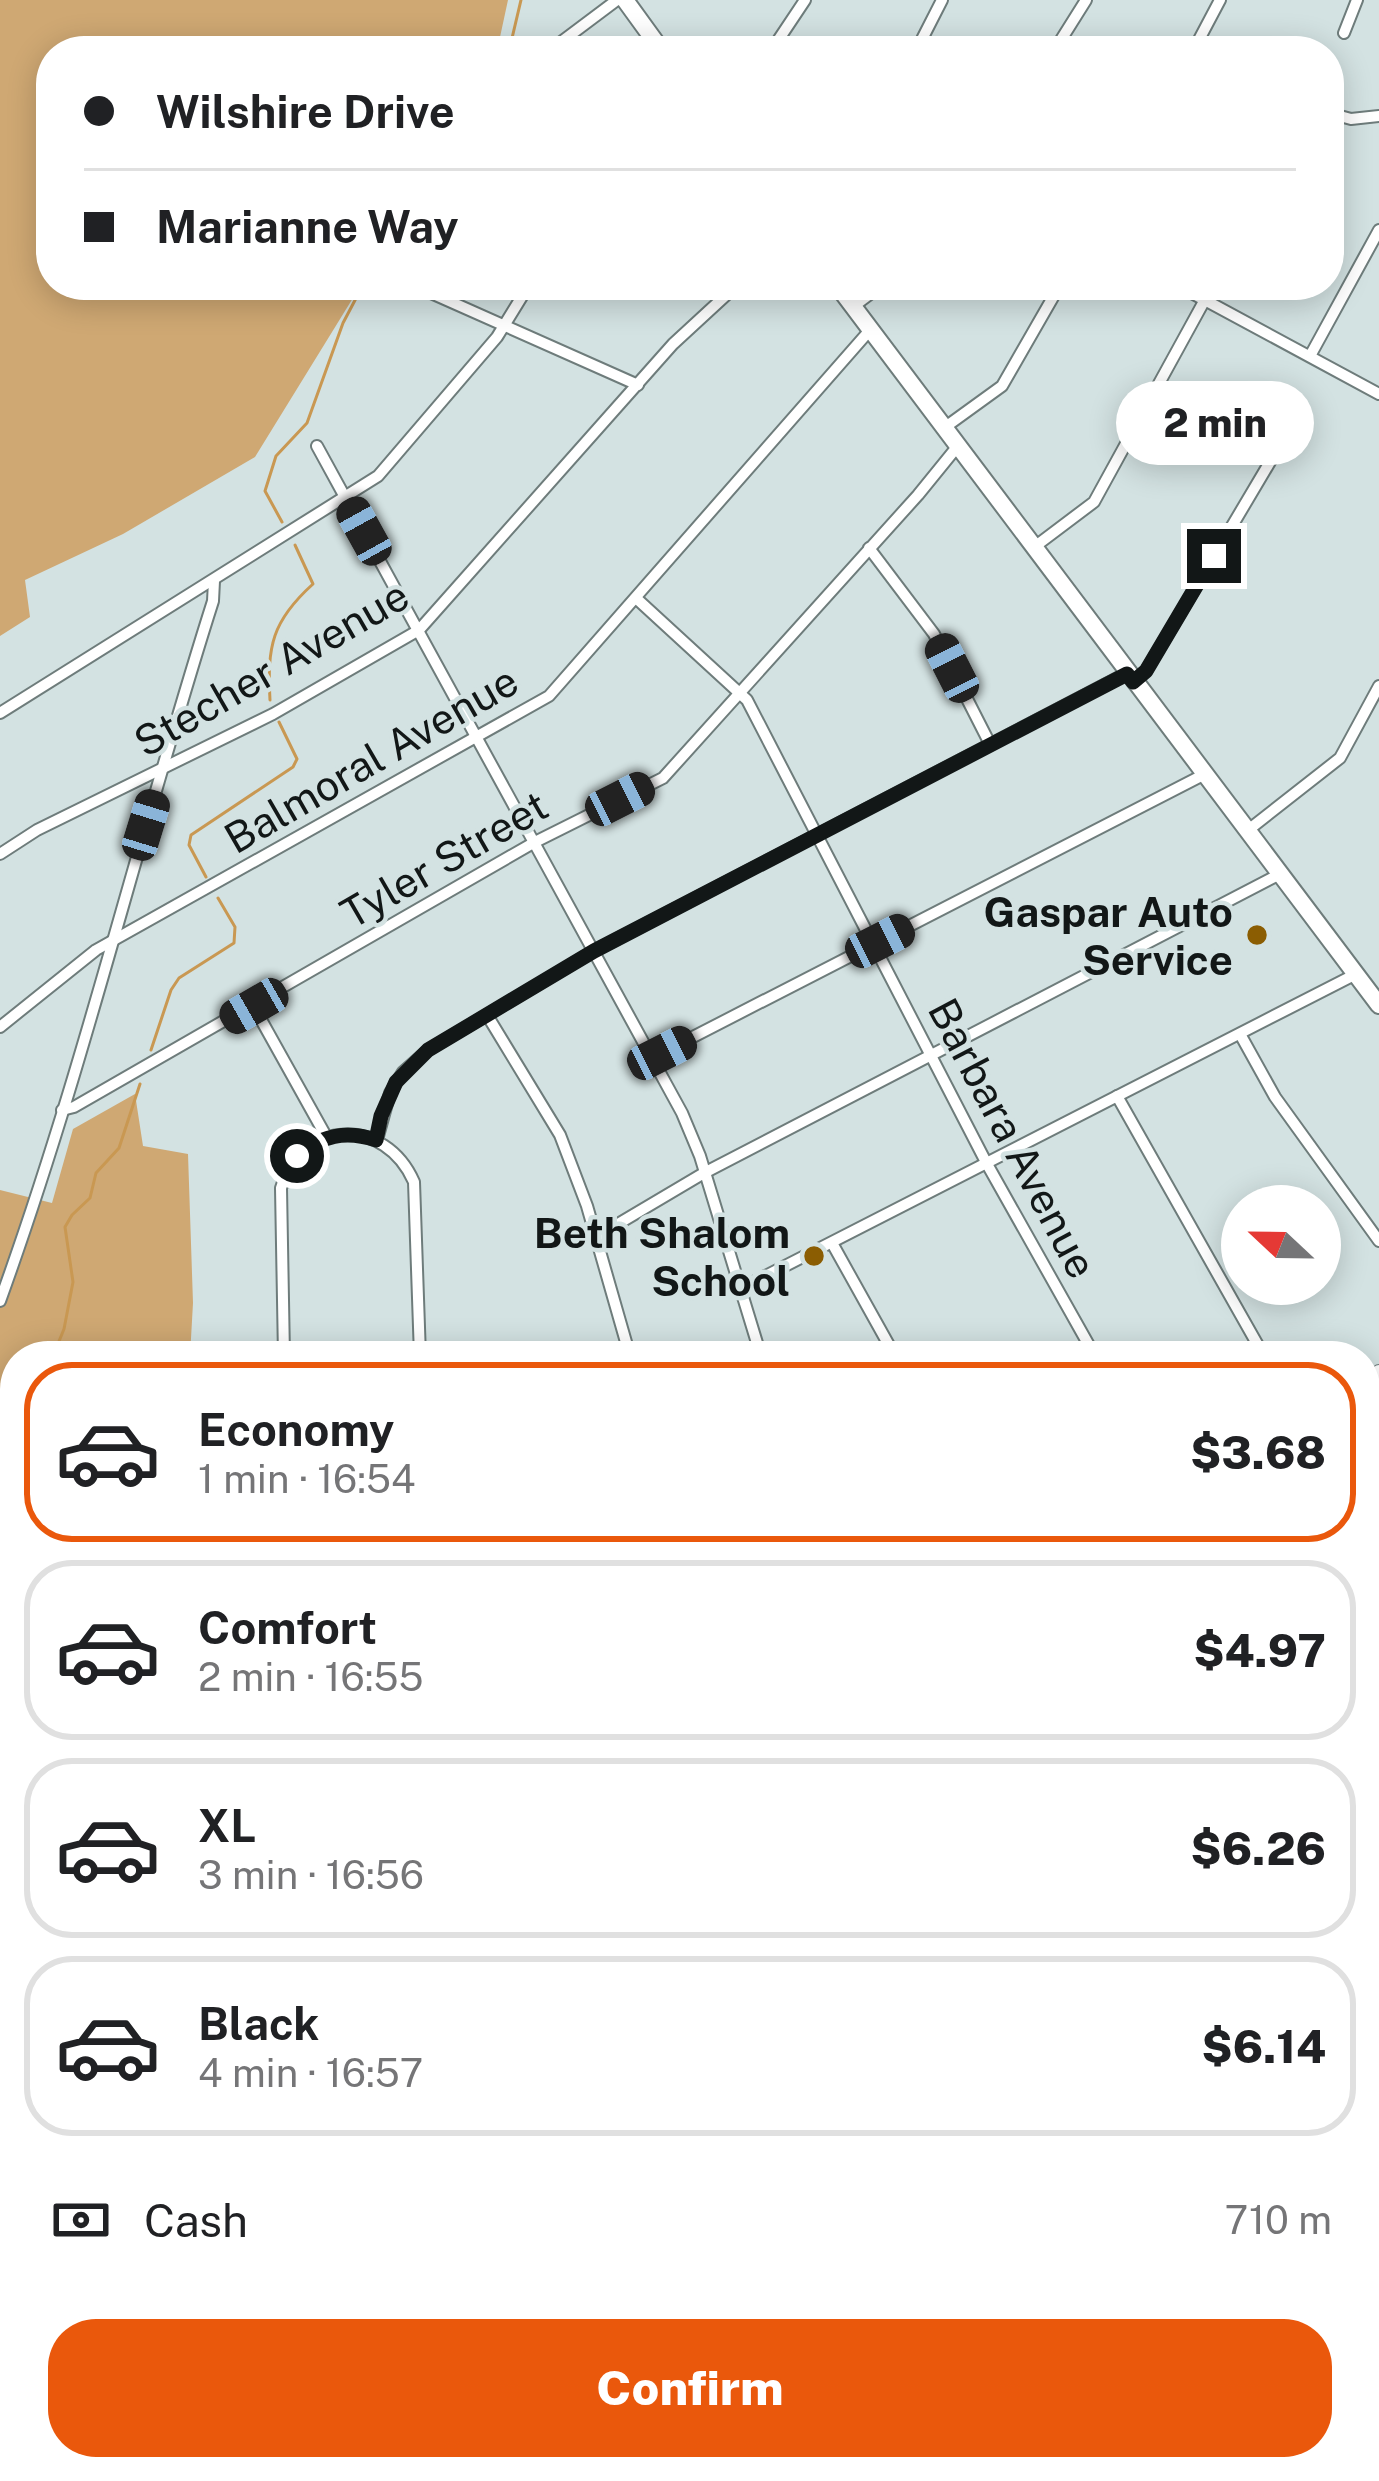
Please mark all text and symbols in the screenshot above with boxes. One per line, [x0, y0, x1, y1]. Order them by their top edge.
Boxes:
text: Wilshire Drive [156, 85, 455, 138]
text: Marianne Way [156, 200, 459, 253]
callout: 2 min [1115, 382, 1313, 466]
text: 2 min [1163, 400, 1267, 446]
car [331, 491, 397, 571]
route end [1187, 529, 1241, 583]
street label: Stecher Avenue [125, 570, 417, 766]
car [920, 628, 984, 708]
street label: Balmoral Avenue [216, 655, 526, 863]
car [580, 767, 660, 831]
street label: Tyler Street [332, 780, 556, 938]
car [118, 785, 174, 865]
place label: Gaspar Auto Service [984, 887, 1233, 984]
car [840, 909, 920, 973]
marker: Gaspar Auto Service [1244, 922, 1270, 948]
car [214, 972, 294, 1040]
street label: Barbara Avenue [919, 990, 1107, 1286]
car [622, 1021, 702, 1085]
route start [270, 1129, 324, 1183]
north arrow [1221, 1185, 1341, 1305]
map controls [1221, 1185, 1341, 1305]
place label: Beth Shalom School [534, 1208, 790, 1305]
marker: Beth Shalom School [801, 1243, 827, 1269]
icon: car [54, 1398, 162, 1506]
text: Economy [198, 1403, 394, 1456]
text: $3.68 [1190, 1426, 1326, 1479]
text: 1 min · 16:54 [198, 1456, 416, 1502]
icon: car [54, 1596, 162, 1704]
text: Comfort [198, 1601, 377, 1654]
text: $4.97 [1193, 1624, 1326, 1677]
text: 2 min · 16:55 [198, 1654, 423, 1700]
icon: car [54, 1794, 162, 1902]
text: XL [198, 1799, 256, 1852]
text: $6.26 [1191, 1822, 1326, 1875]
text: 3 min · 16:56 [198, 1852, 424, 1898]
icon: car [54, 1992, 162, 2100]
text: Black [198, 1997, 319, 2050]
text: $6.14 [1202, 2020, 1326, 2073]
text: 4 min · 16:57 [198, 2050, 423, 2096]
icon: cash [48, 2187, 114, 2253]
text: Cash [144, 2194, 248, 2247]
text: 710 m [1225, 2197, 1332, 2243]
button: Confirm [48, 2319, 1332, 2457]

